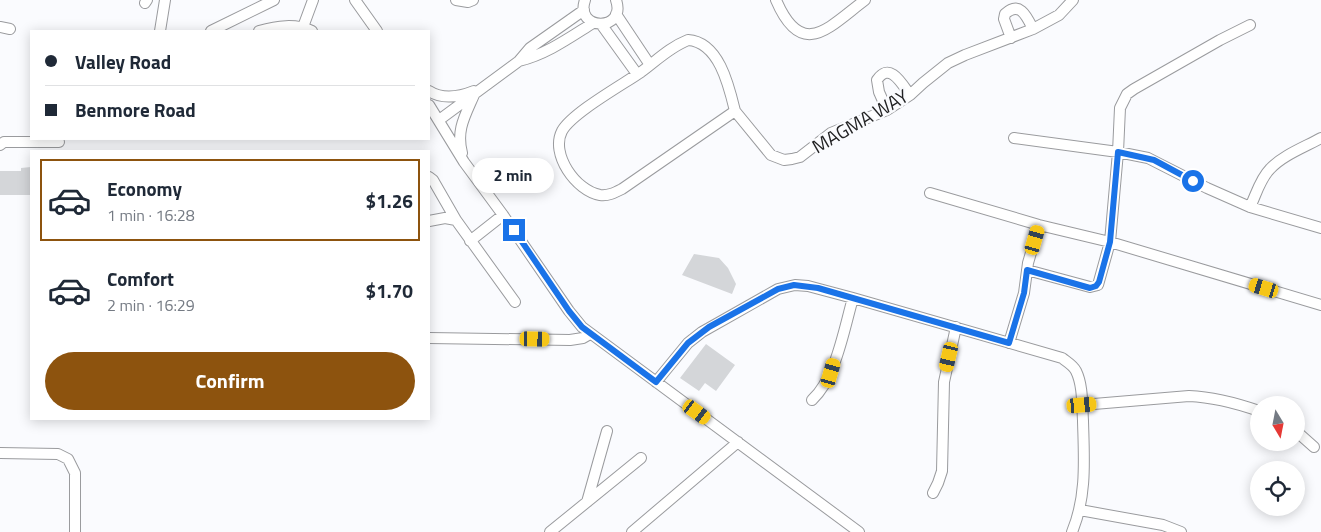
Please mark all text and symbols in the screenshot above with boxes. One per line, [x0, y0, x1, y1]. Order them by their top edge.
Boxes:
text: Valley Road [75, 47, 171, 76]
street label: MAGMA WAY [806, 81, 914, 160]
text: Benmore Road [75, 95, 196, 124]
callout: 2 min [473, 158, 555, 192]
text: 2 min [494, 163, 532, 187]
route start [1182, 170, 1204, 192]
text: Economy [107, 174, 182, 203]
icon: car [47, 178, 92, 223]
text: $1.26 [366, 186, 413, 215]
text: 1 min · 16:28 [107, 203, 195, 227]
route end [503, 219, 525, 241]
car [1023, 224, 1046, 256]
text: Comfort [107, 264, 174, 293]
icon: car [47, 268, 92, 313]
text: $1.70 [366, 276, 413, 305]
car [1247, 276, 1280, 300]
text: 2 min · 16:29 [107, 293, 195, 317]
car [519, 331, 550, 347]
car [938, 341, 959, 373]
button: Confirm [45, 352, 415, 410]
car [819, 357, 842, 389]
car [1066, 396, 1097, 414]
north arrow [1250, 396, 1305, 451]
map controls [1250, 396, 1305, 516]
car [680, 397, 713, 427]
button: locate [1250, 461, 1305, 516]

